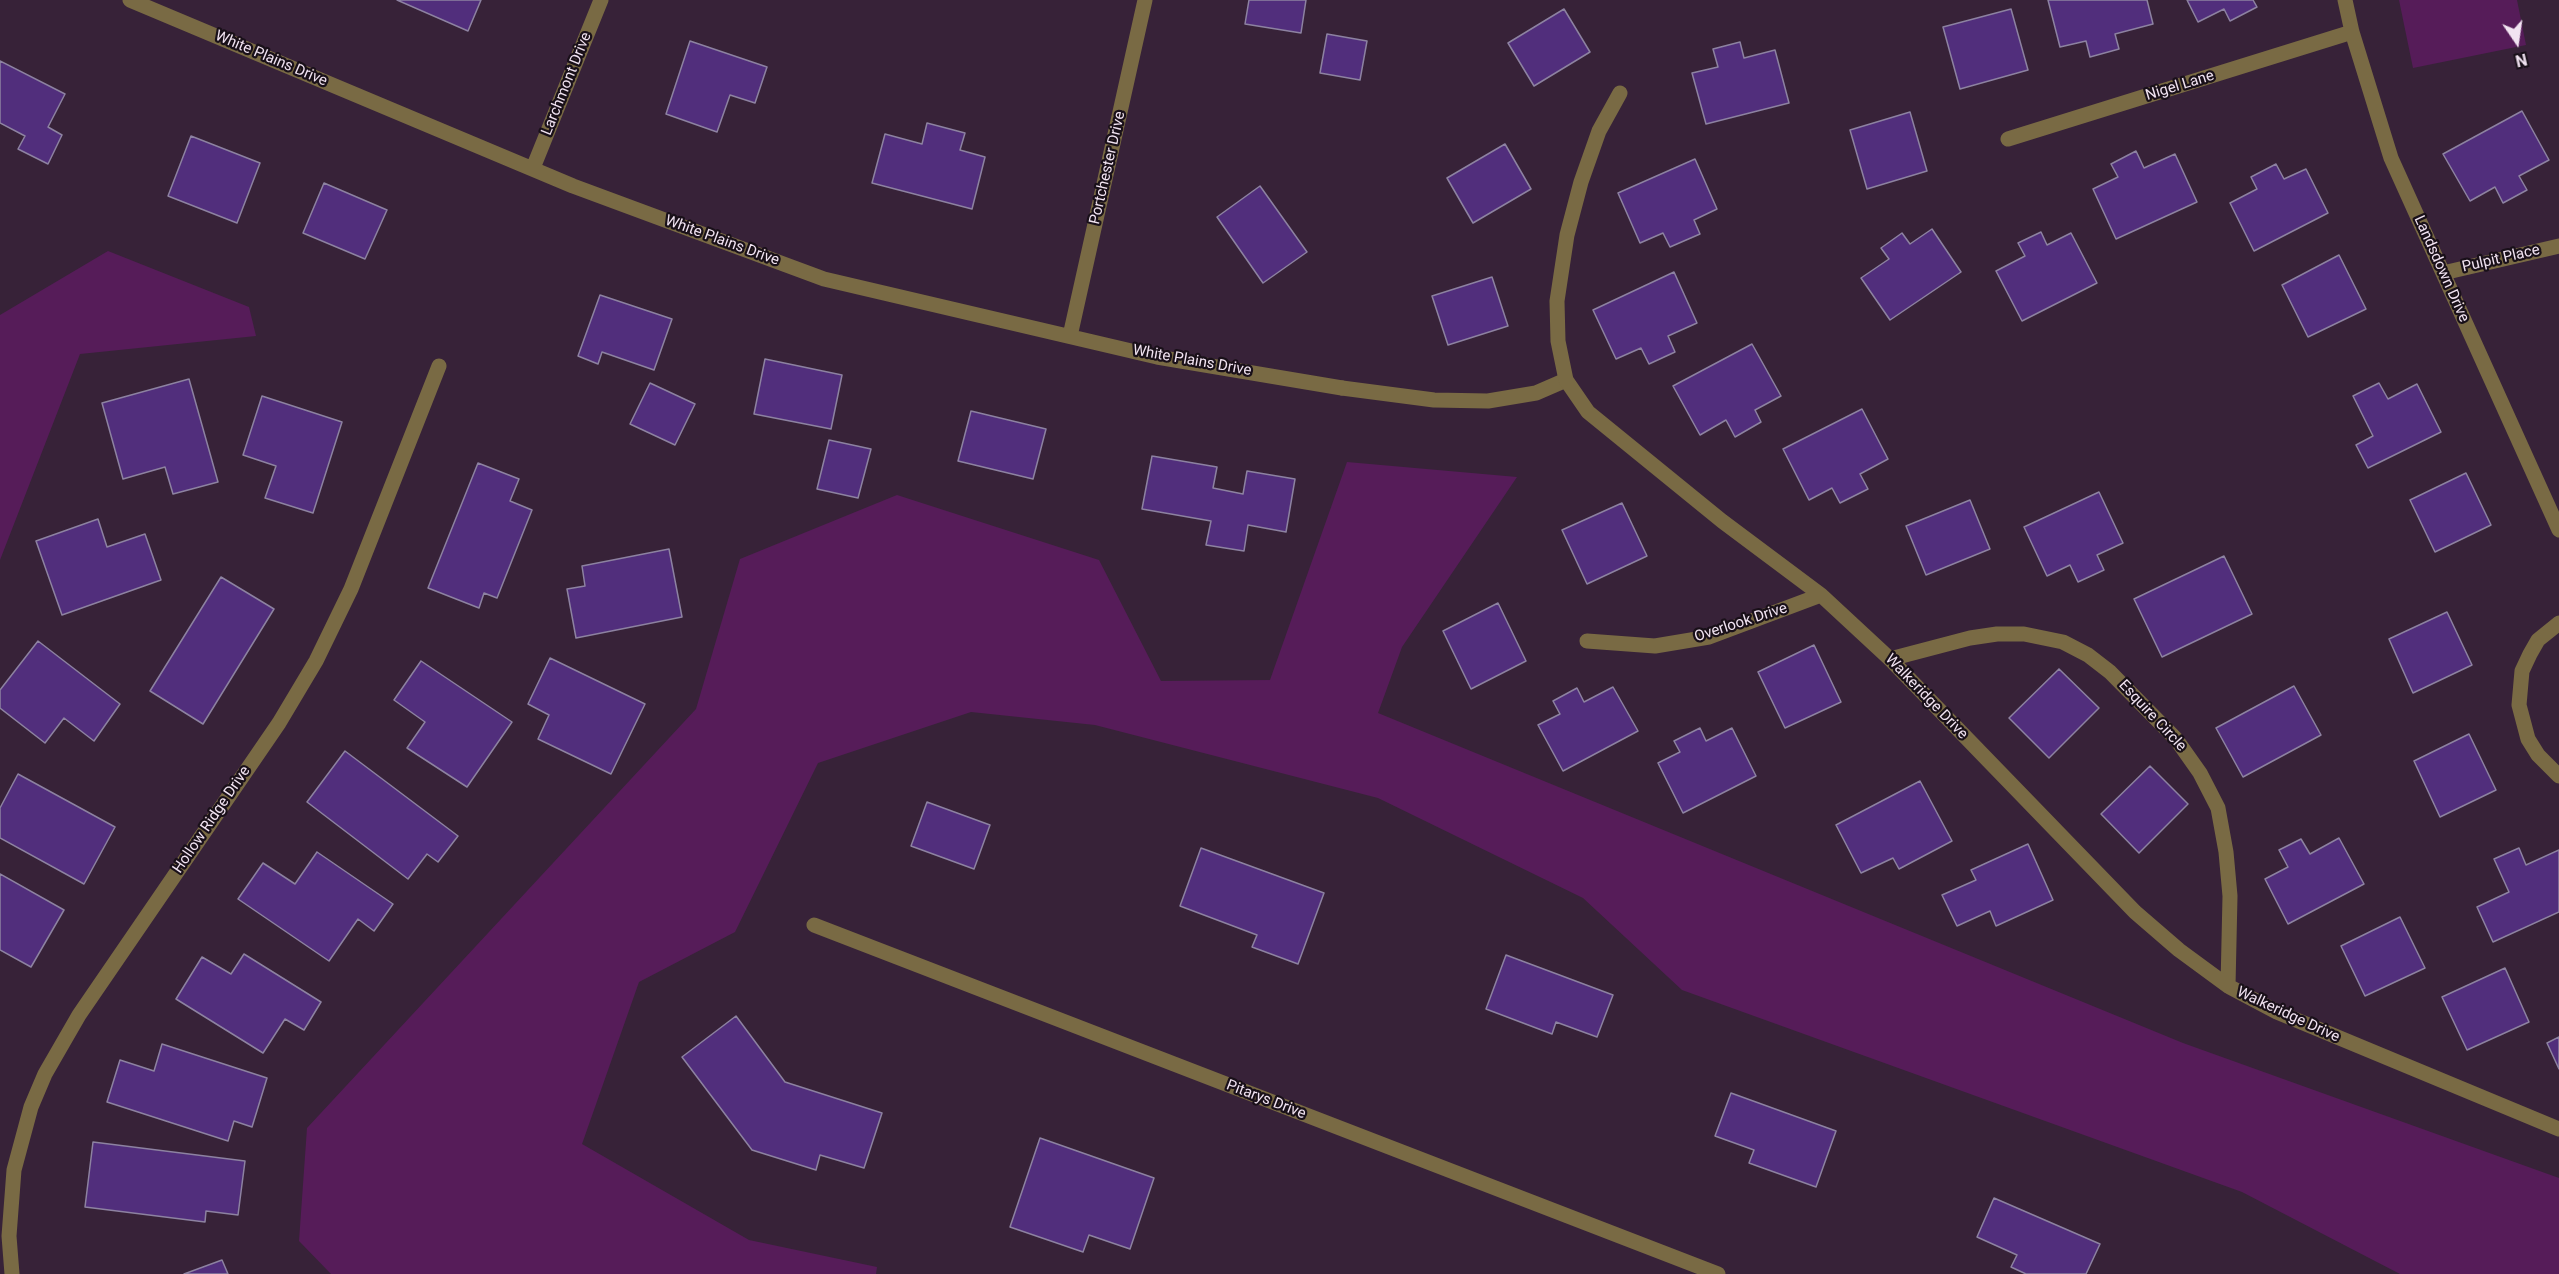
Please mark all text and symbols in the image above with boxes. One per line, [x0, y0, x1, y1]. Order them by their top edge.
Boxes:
north arrow [2487, 12, 2547, 72]
street label: White Plains Drive [212, 27, 330, 91]
street label: Larchmont Drive [538, 30, 596, 138]
text: N [2514, 49, 2529, 71]
street label: Nigel Lane [2144, 67, 2216, 105]
street label: Portchester Drive [1086, 110, 1130, 226]
street label: White Plains Drive [662, 212, 782, 270]
street label: Landsdown Drive [2409, 213, 2473, 325]
street label: Pulpit Place [2460, 241, 2542, 277]
street label: White Plains Drive [1131, 342, 1253, 380]
street label: Overlook Drive [1692, 600, 1790, 646]
street label: Walkeridge Drive [1881, 651, 1971, 743]
street label: Esquire Circle [2114, 677, 2190, 755]
street label: Hollow Ridge Drive [170, 763, 254, 877]
street label: Walkeridge Drive [2234, 983, 2342, 1047]
street label: Pitarys Drive [1224, 1077, 1308, 1123]

